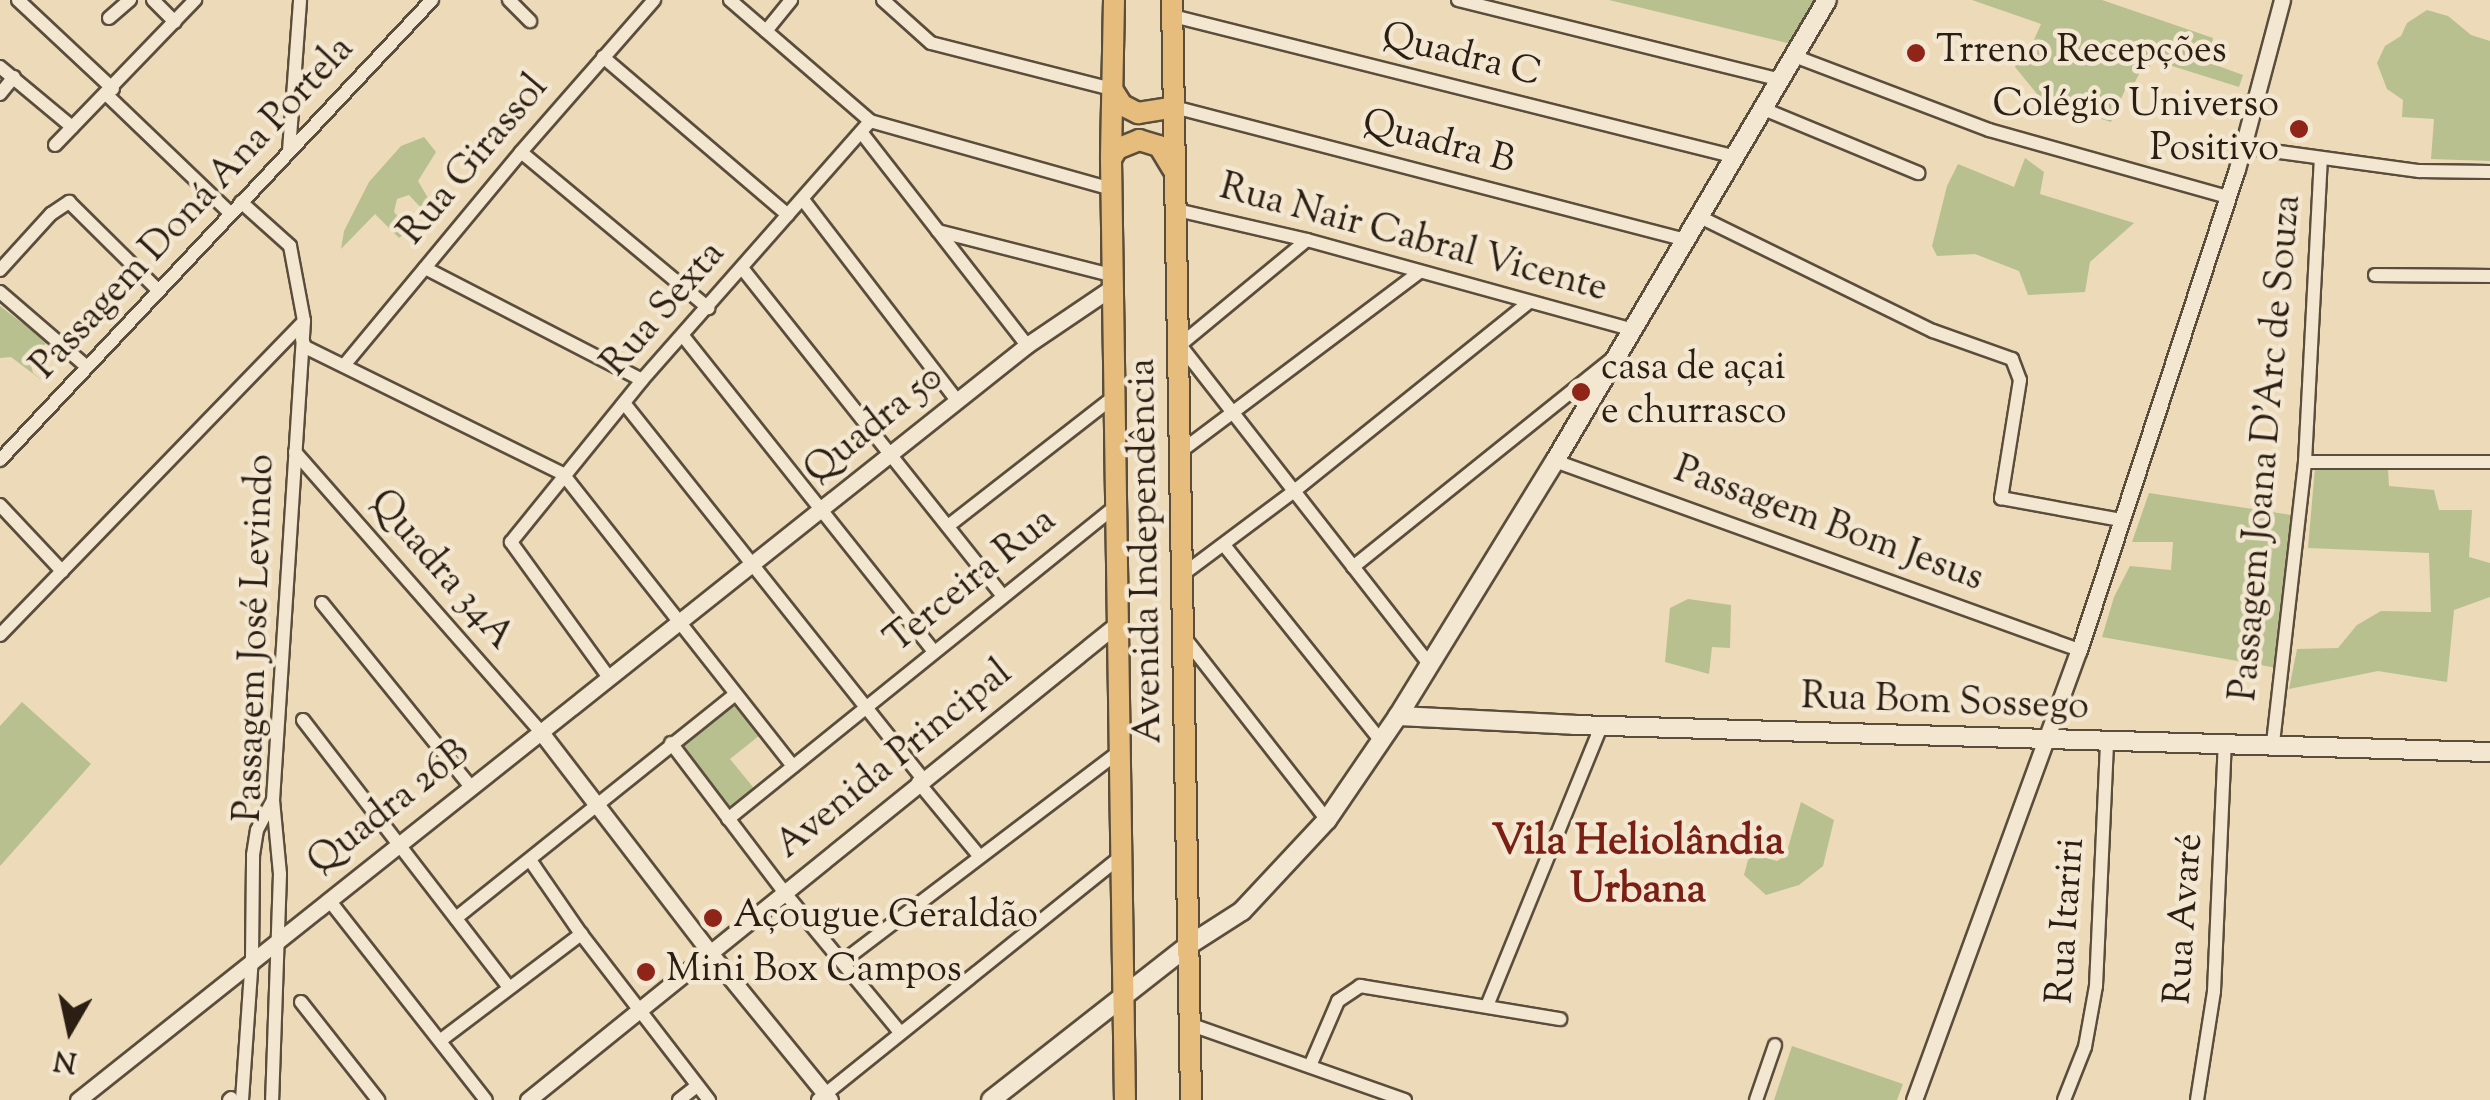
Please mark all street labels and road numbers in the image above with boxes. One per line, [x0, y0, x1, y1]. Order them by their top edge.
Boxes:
street label: Quadra C [1377, 15, 1545, 99]
street label: Passagem Doná Ana Portela [23, 28, 365, 390]
street label: Rua Girassol [391, 67, 559, 255]
street label: Quadra B [1357, 102, 1519, 186]
street label: Rua Nair Cabral Vicente [1214, 166, 1612, 314]
street label: Passagem Joana D'Arc de Souza [2223, 193, 2313, 703]
street label: Rua Sexta [594, 233, 736, 387]
street label: Quadra 50 [797, 356, 953, 496]
street label: Avenida Independência [1122, 358, 1174, 744]
street label: Passagem Bom Jesus [1667, 449, 1989, 603]
street label: Passagem José Levindo [228, 453, 286, 823]
street label: Quadra 34A [358, 482, 522, 660]
street label: Terceira Rua [878, 499, 1066, 665]
street label: Avenida Principal [768, 652, 1022, 870]
street label: Rua Bom Sossego [1800, 676, 2090, 732]
street label: Quadra 26B [300, 732, 480, 886]
street label: Rua Avaré [2157, 832, 2215, 1006]
street label: Rua Itariri [2039, 837, 2097, 1005]

